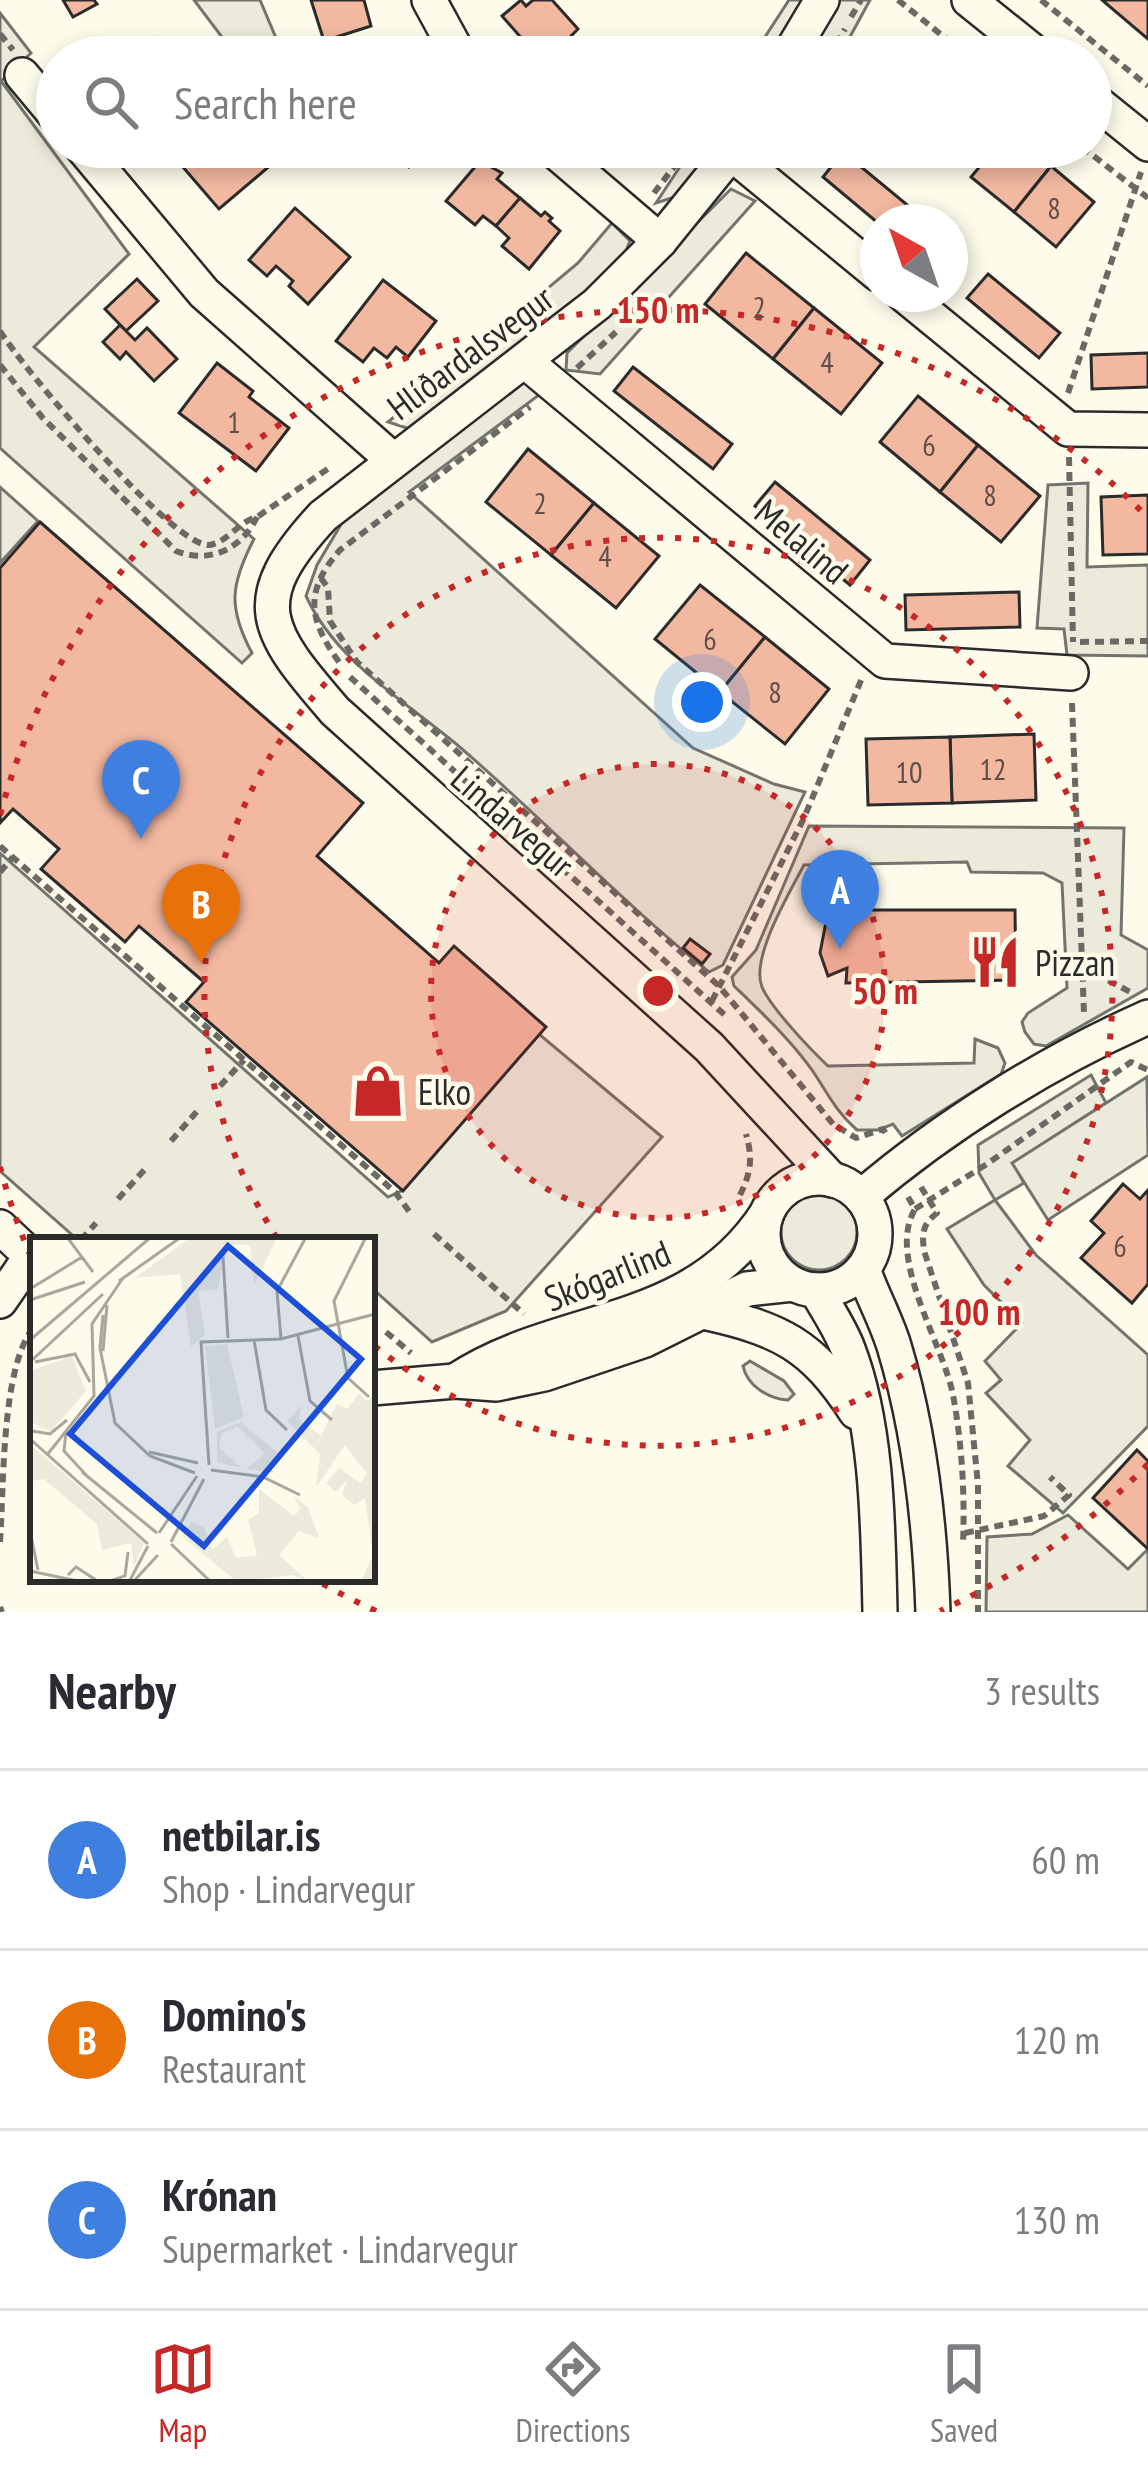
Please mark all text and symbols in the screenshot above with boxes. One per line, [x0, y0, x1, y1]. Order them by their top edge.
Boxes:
search box [36, 36, 1112, 168]
icon: search [78, 69, 144, 135]
text: Search here [174, 73, 357, 131]
house number: 8 [1047, 188, 1061, 227]
north arrow [860, 204, 968, 312]
street label: Hlíðardalsvegur [378, 274, 563, 430]
text: 150 m [617, 286, 699, 333]
house number: 2 [752, 287, 766, 326]
house number: 4 [820, 342, 834, 381]
house number: 1 [227, 402, 241, 441]
house number: 6 [922, 425, 936, 464]
house number: 8 [983, 475, 997, 514]
house number: 2 [533, 483, 547, 522]
street label: Melalind [745, 488, 859, 594]
house number: 4 [598, 536, 612, 575]
house number: 6 [703, 619, 717, 658]
your location [672, 672, 732, 732]
house number: 8 [768, 672, 782, 711]
pin: C [102, 740, 180, 839]
house number: 12 [980, 749, 1007, 788]
house number: 10 [896, 752, 923, 791]
street label: Lindarvegur [442, 755, 584, 887]
pin: A [801, 850, 879, 949]
pin: B [162, 864, 240, 963]
restaurant icon: Pizzan [966, 933, 1024, 991]
place label: Pizzan [1035, 939, 1115, 986]
text: 50 m [852, 967, 918, 1014]
centre of rings [637, 970, 679, 1012]
shop icon: Elko [349, 1062, 407, 1120]
place label: Elko [418, 1068, 471, 1115]
house number: 6 [1113, 1226, 1127, 1265]
street label: Skógarlind [537, 1228, 677, 1322]
inset map [30, 1237, 375, 1582]
text: 100 m [938, 1288, 1020, 1335]
text: Nearby [48, 1657, 176, 1723]
text: 3 results [984, 1665, 1100, 1716]
text: netbilar.is [162, 1805, 321, 1863]
text: A [77, 1834, 97, 1885]
text: 60 m [1031, 1834, 1100, 1885]
text: Shop · Lindarvegur [162, 1863, 415, 1914]
text: Domino's [162, 1985, 306, 2043]
text: B [77, 2014, 97, 2065]
text: 120 m [1014, 2014, 1100, 2065]
text: Restaurant [162, 2043, 306, 2094]
text: Krónan [162, 2165, 277, 2223]
text: C [78, 2194, 96, 2245]
text: 130 m [1014, 2194, 1100, 2245]
text: Supermarket · Lindarvegur [162, 2223, 518, 2274]
tab: Map [150, 2336, 216, 2451]
tab: Directions [516, 2336, 630, 2451]
tab: Saved [930, 2336, 998, 2451]

